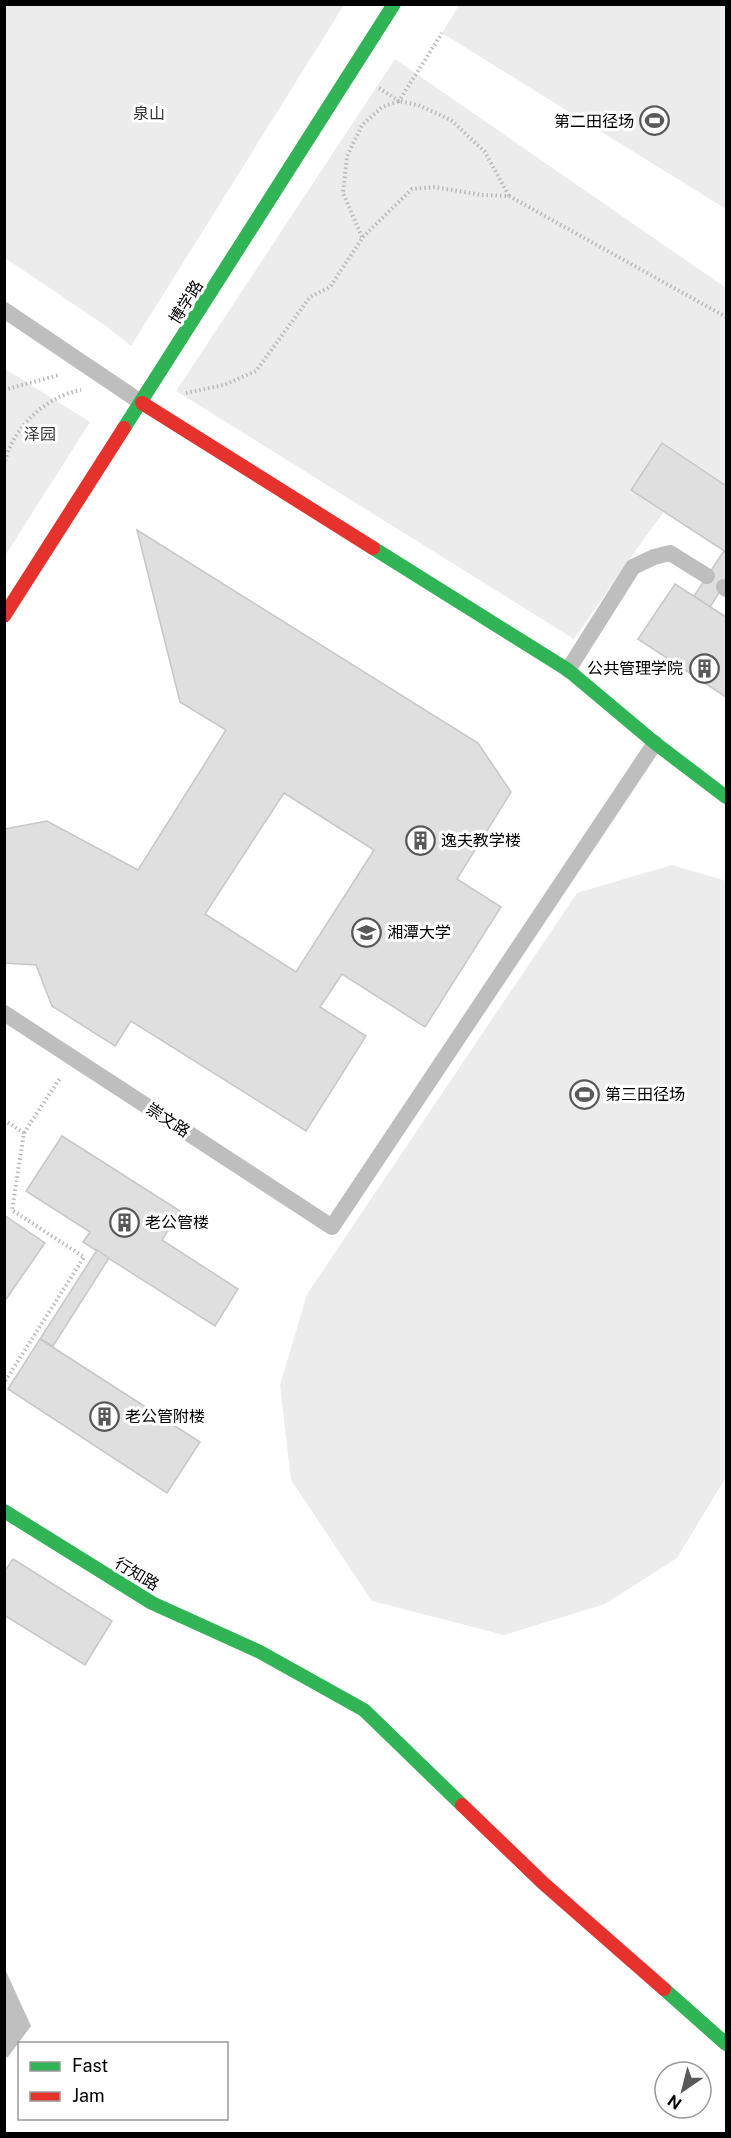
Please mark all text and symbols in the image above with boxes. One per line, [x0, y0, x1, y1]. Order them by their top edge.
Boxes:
park label: 泉山 [133, 104, 165, 123]
sports icon: 第二田径场 [639, 105, 671, 137]
place label: 第二田径场 [554, 112, 634, 131]
street label: 博学路 [165, 277, 207, 327]
park label: 泽园 [24, 425, 56, 444]
building icon: 公共管理学院 [688, 652, 720, 684]
place label: 公共管理学院 [587, 659, 683, 678]
building icon: 逸夫教学楼 [404, 824, 436, 856]
place label: 逸夫教学楼 [441, 831, 521, 850]
school or university icon: 湘潭大学 [350, 916, 382, 948]
place label: 湘潭大学 [387, 923, 451, 942]
sports icon: 第三田径场 [568, 1078, 600, 1110]
place label: 第三田径场 [605, 1085, 685, 1104]
street label: 崇文路 [143, 1099, 193, 1141]
building icon: 老公管楼 [108, 1206, 140, 1238]
place label: 老公管楼 [145, 1213, 209, 1232]
building icon: 老公管附楼 [88, 1400, 120, 1432]
place label: 老公管附楼 [125, 1407, 205, 1426]
street label: 行知路 [112, 1553, 162, 1595]
legend [18, 2042, 228, 2120]
text: Fast [72, 2055, 108, 2076]
north arrow [653, 2060, 713, 2120]
text: Jam [72, 2085, 105, 2106]
text: N [664, 2091, 685, 2113]

